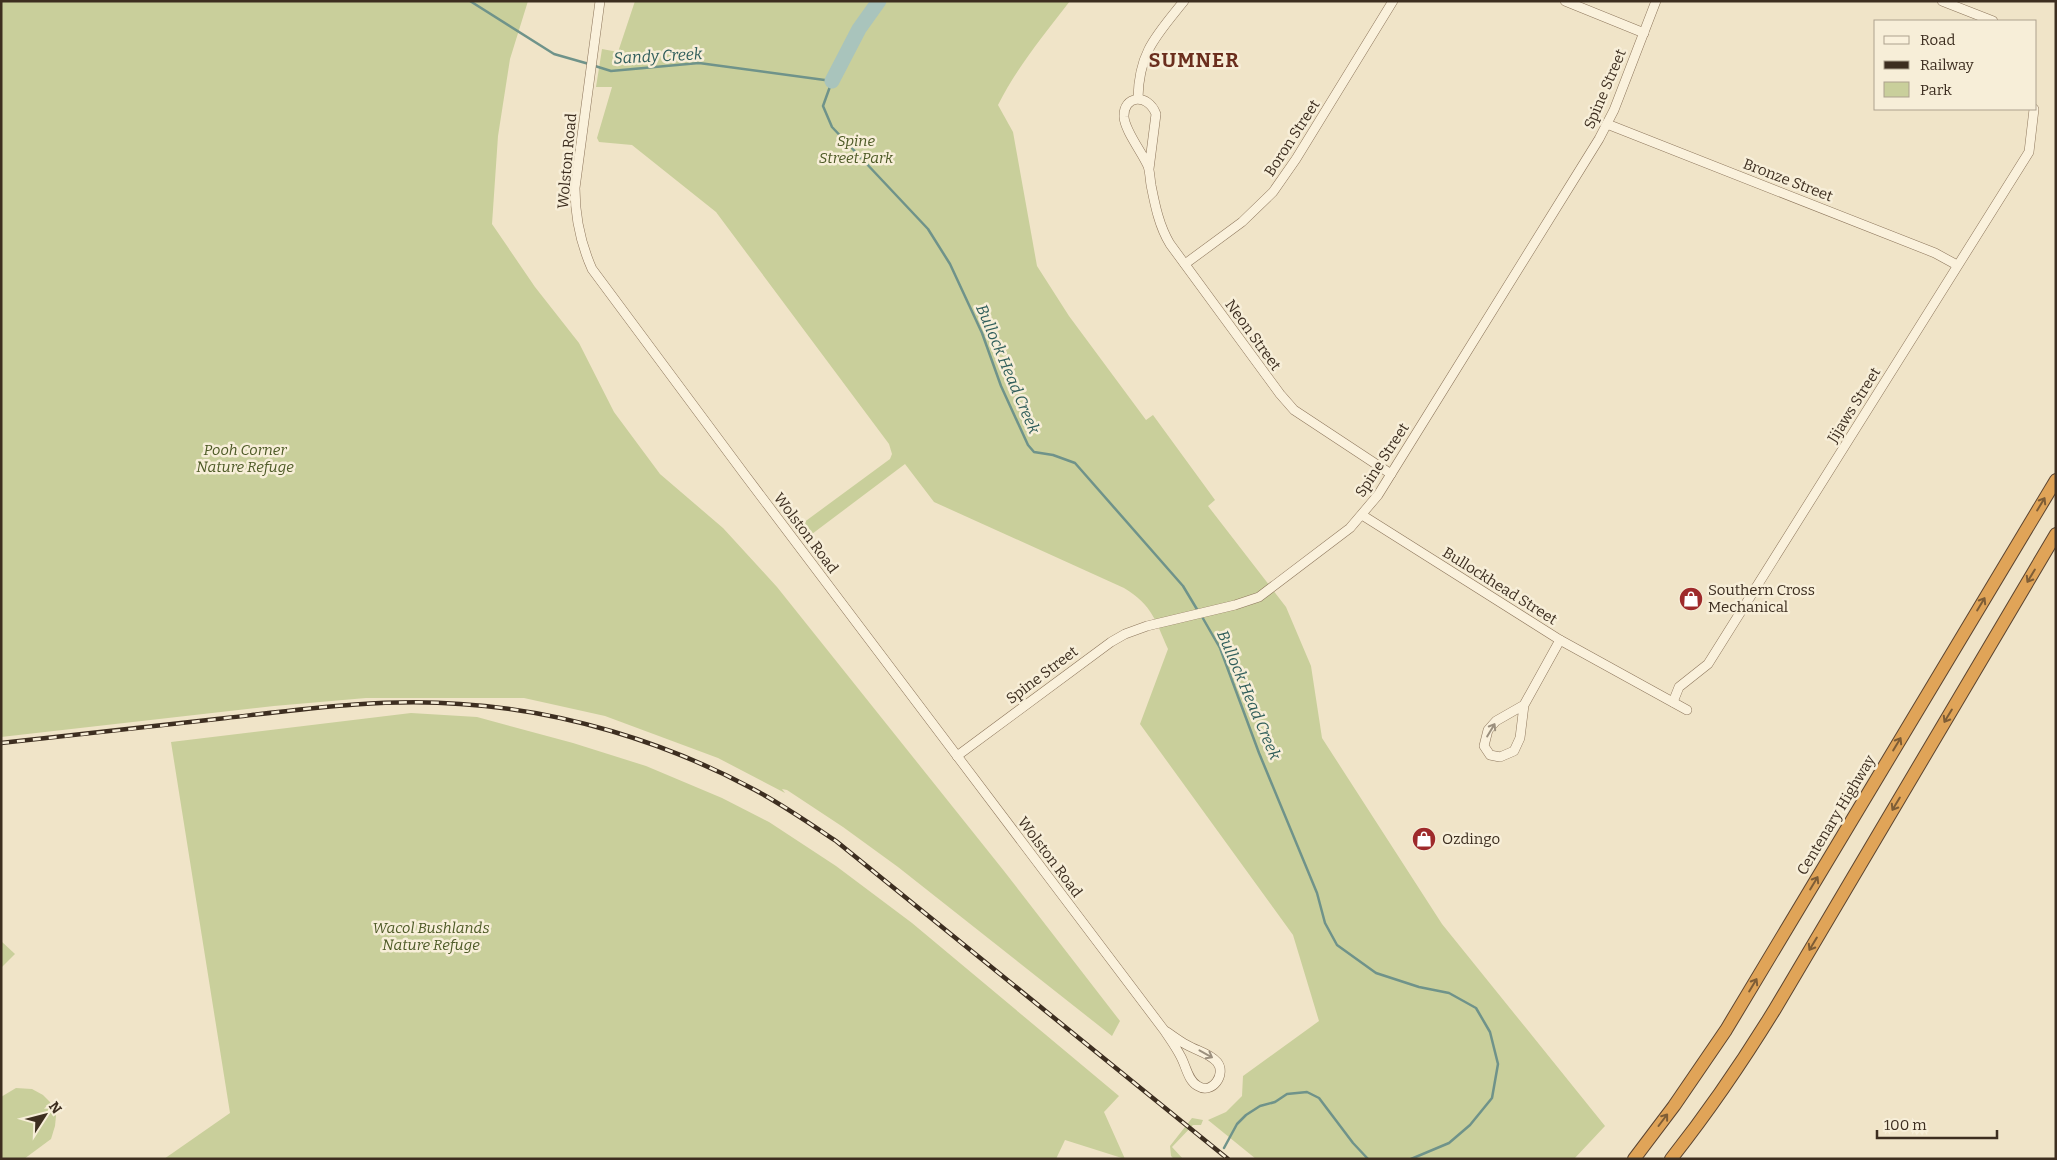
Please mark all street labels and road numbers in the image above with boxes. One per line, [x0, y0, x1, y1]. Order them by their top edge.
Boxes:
street label: Spine Street [1580, 46, 1630, 132]
street label: Boron Street [1261, 96, 1324, 180]
street label: Wolston Road [554, 112, 580, 210]
street label: Bronze Street [1741, 155, 1836, 206]
street label: Neon Street [1221, 296, 1285, 374]
street label: Jijaws Street [1823, 363, 1885, 447]
street label: Spine Street [1351, 419, 1413, 501]
street label: Wolston Road [770, 489, 842, 577]
street label: Bullockhead Street [1439, 543, 1561, 629]
street label: Spine Street [1003, 642, 1082, 708]
street label: Centenary Highway [1793, 752, 1879, 878]
street label: Wolston Road [1014, 813, 1086, 901]

